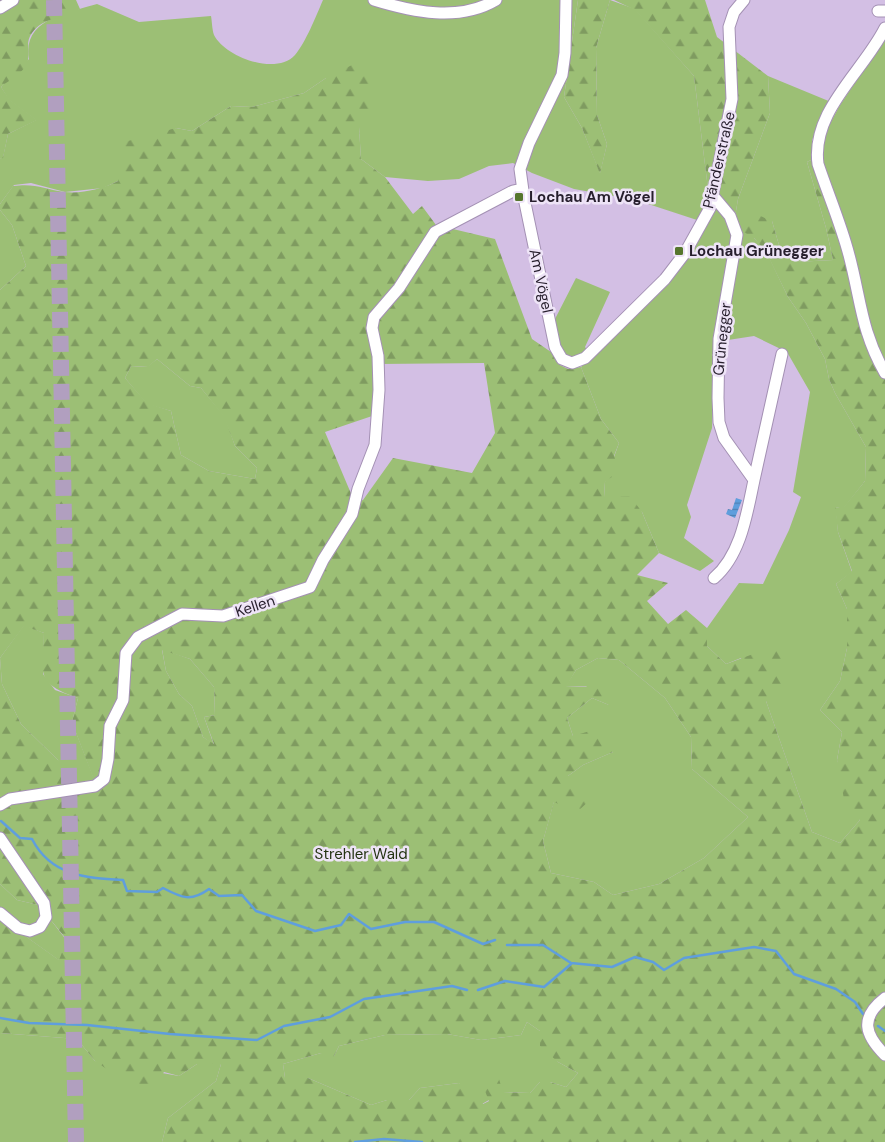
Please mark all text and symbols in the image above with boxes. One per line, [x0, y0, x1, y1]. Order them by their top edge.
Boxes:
street label: Pfänderstraße [698, 110, 740, 210]
place label: Lochau Am Vögel [529, 187, 654, 207]
marker: Lochau Am Vögel [513, 191, 525, 203]
place label: Lochau Grünegger [689, 241, 824, 261]
marker: Lochau Grünegger [673, 245, 685, 257]
street label: Am Vögel [524, 247, 558, 315]
street label: Grünegger [708, 301, 736, 376]
street label: Kellen [233, 590, 277, 622]
park label: Strehler Wald [314, 844, 408, 864]

